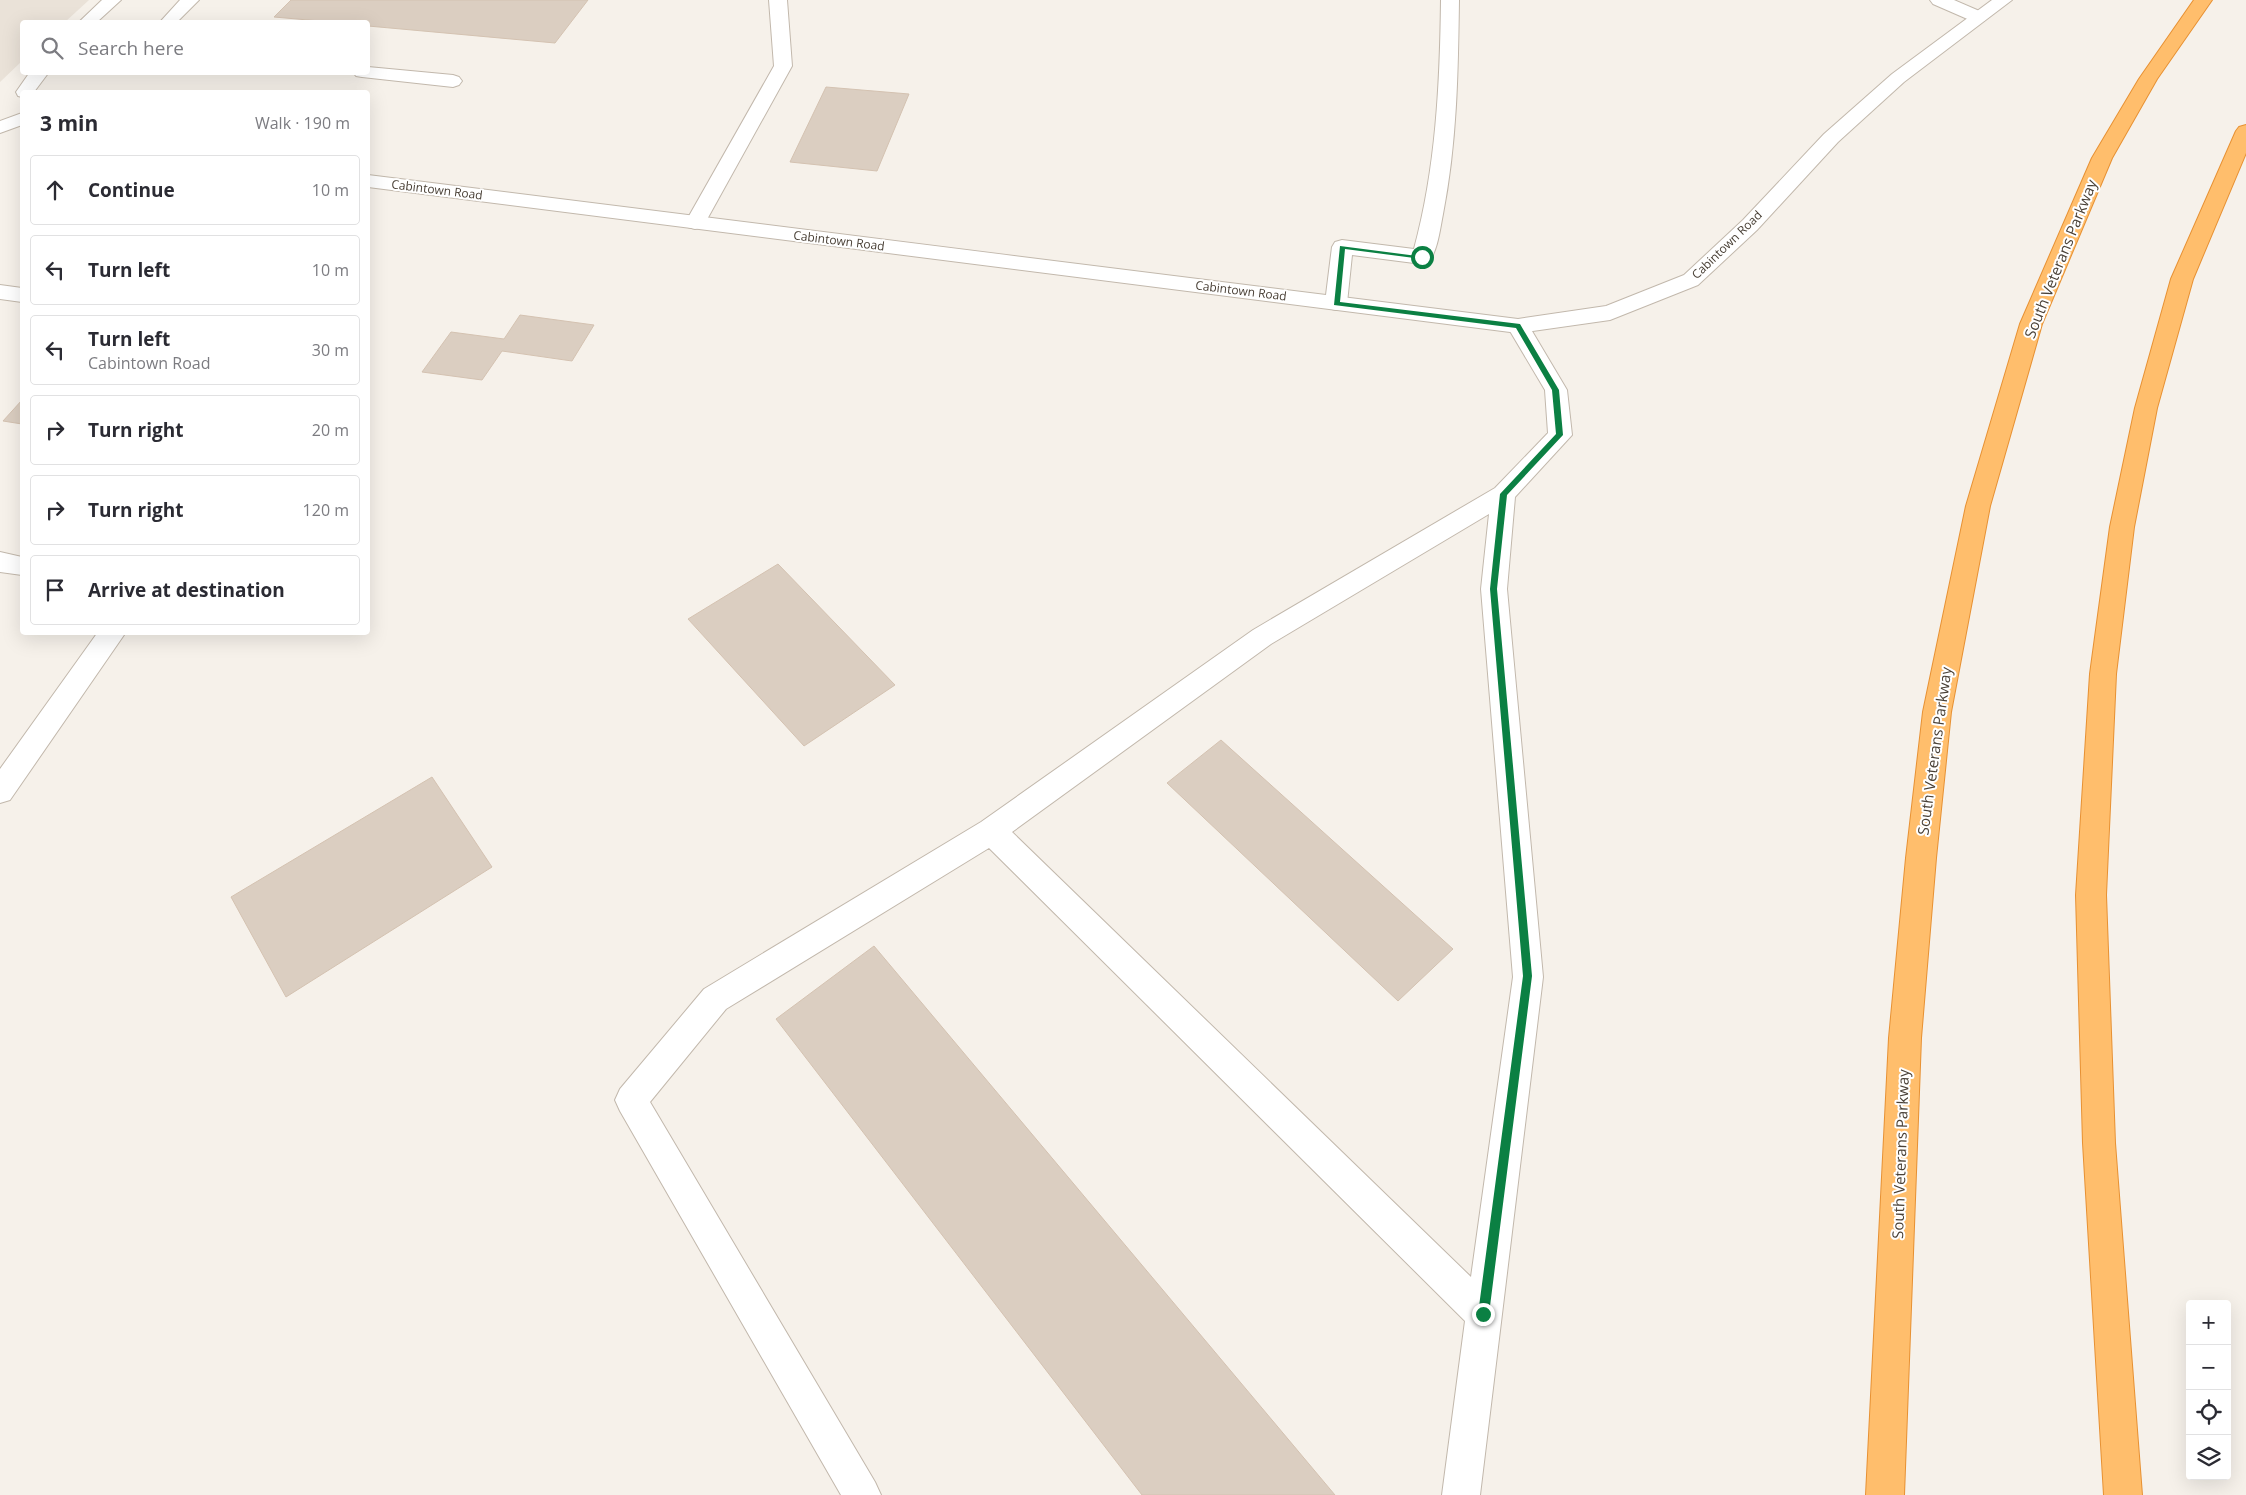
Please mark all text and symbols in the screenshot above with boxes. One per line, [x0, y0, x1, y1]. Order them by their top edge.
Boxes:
search box [20, 20, 370, 75]
icon: search [38, 34, 66, 62]
text: Search here [78, 35, 184, 61]
text: 3 min [40, 109, 98, 137]
text: Walk · 190 m [255, 112, 350, 134]
street label: Cabintown Road [390, 175, 484, 204]
icon: ahead [41, 176, 69, 204]
street label: South Veterans Parkway [2019, 176, 2101, 341]
text: Continue [88, 177, 175, 203]
text: 10 m [312, 179, 349, 201]
street label: Cabintown Road [1688, 207, 1766, 283]
street label: Cabintown Road [792, 226, 886, 255]
route start [1411, 246, 1434, 269]
icon: left [41, 256, 69, 284]
text: Turn left [88, 257, 170, 283]
text: 10 m [312, 259, 349, 281]
street label: Cabintown Road [1194, 276, 1288, 305]
text: Turn left [88, 326, 170, 352]
icon: left [41, 336, 69, 364]
text: 30 m [312, 339, 349, 361]
text: Cabintown Road [88, 352, 210, 374]
icon: right [41, 416, 69, 444]
text: Turn right [88, 417, 183, 443]
text: 20 m [312, 419, 349, 441]
icon: right [41, 496, 69, 524]
text: Turn right [88, 497, 183, 523]
text: 120 m [303, 499, 349, 521]
icon: arrive [41, 576, 69, 604]
text: Arrive at destination [88, 577, 285, 603]
street label: South Veterans Parkway [1912, 665, 1956, 836]
street label: South Veterans Parkway [1887, 1068, 1913, 1239]
map controls [2186, 1300, 2231, 1480]
button: + [2186, 1300, 2231, 1345]
route end [1472, 1303, 1495, 1326]
button: − [2186, 1345, 2231, 1390]
button: locate [2186, 1390, 2231, 1435]
button: layers [2186, 1435, 2231, 1480]

